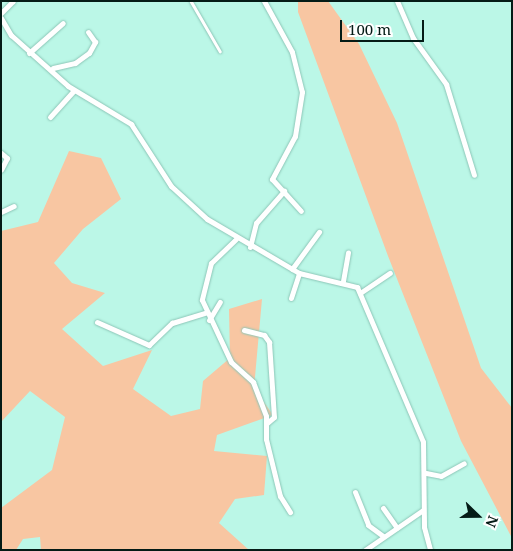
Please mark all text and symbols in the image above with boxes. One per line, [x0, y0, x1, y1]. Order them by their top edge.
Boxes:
scale bar [343, 10, 427, 42]
text: 100 m [348, 19, 391, 39]
north arrow [453, 491, 503, 541]
text: N [481, 513, 503, 530]

